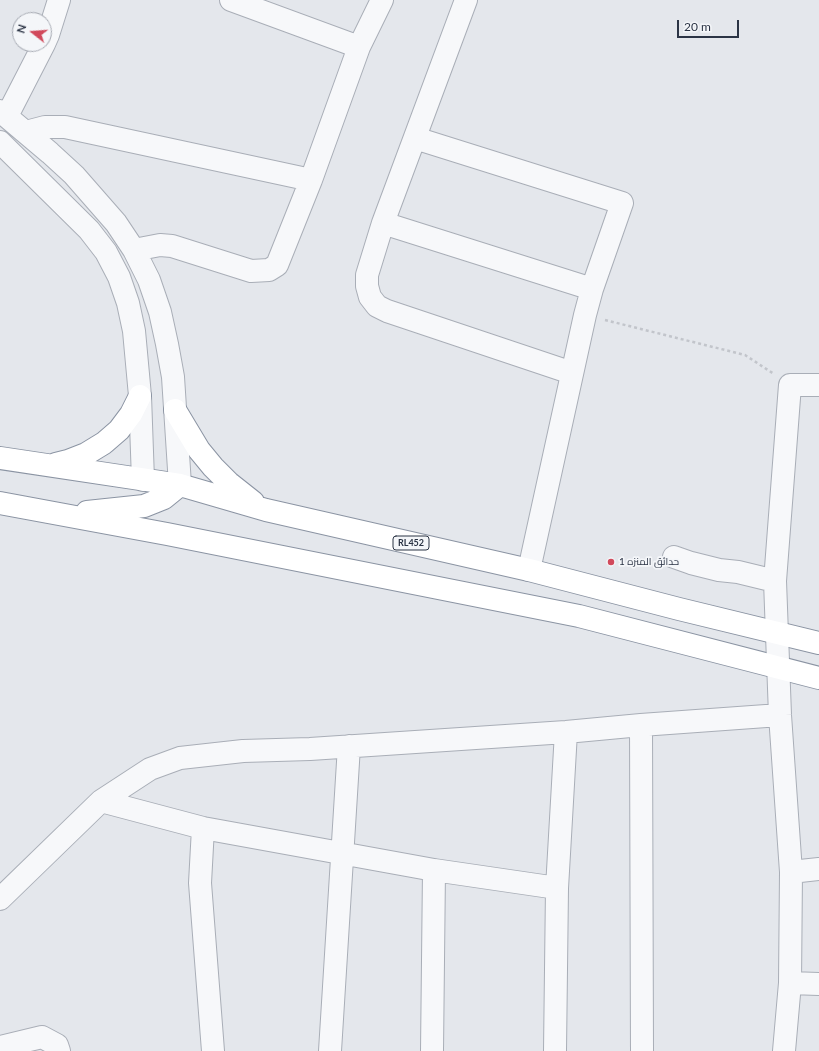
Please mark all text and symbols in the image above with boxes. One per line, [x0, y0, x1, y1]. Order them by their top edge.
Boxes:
north arrow [12, 12, 52, 52]
scale bar [679, 12, 741, 38]
text: 20 m [684, 19, 711, 34]
text: N [14, 23, 28, 35]
road number: RL452 [393, 536, 429, 550]
place label: حدائق المنزه 1 [619, 556, 679, 568]
marker: حدائق المنزه 1 [606, 557, 616, 567]

